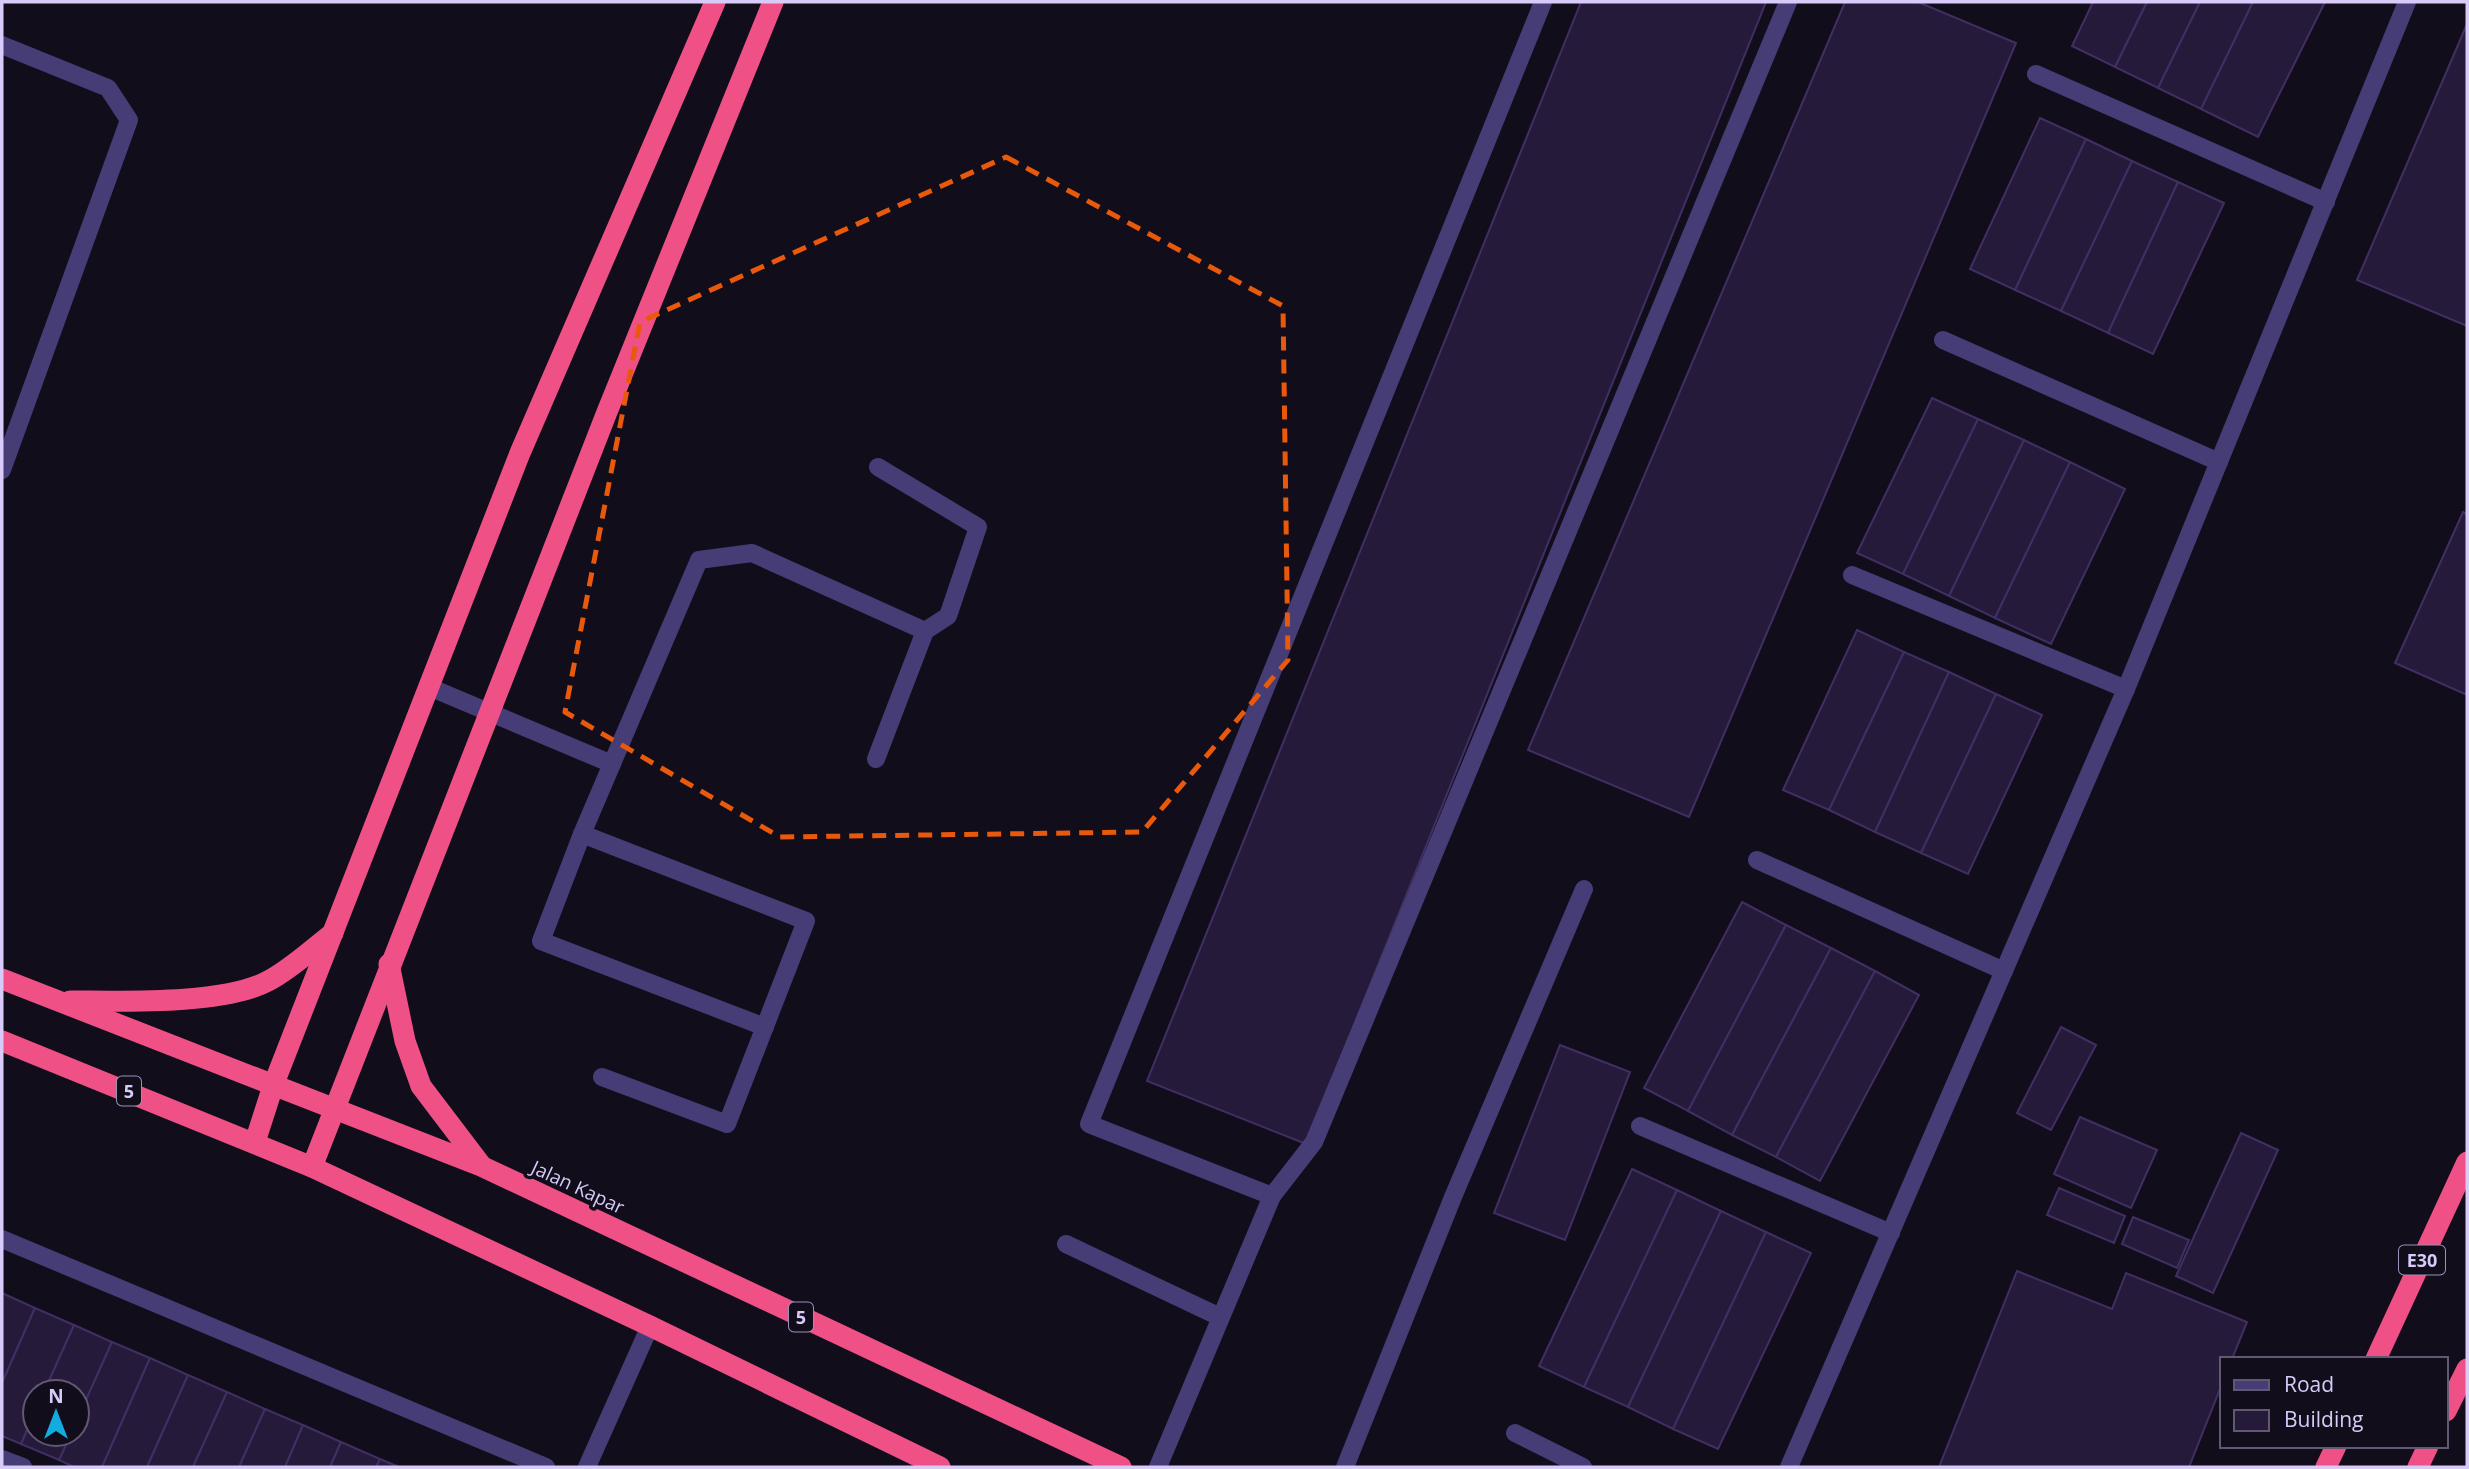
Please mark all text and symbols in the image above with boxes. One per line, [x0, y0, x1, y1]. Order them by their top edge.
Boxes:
road number: 5 [117, 1076, 141, 1106]
street label: Jalan Kapar [525, 1153, 629, 1220]
road number: E30 [2399, 1246, 2445, 1274]
road number: 5 [789, 1302, 813, 1332]
legend [2220, 1357, 2448, 1448]
text: Road [2284, 1370, 2334, 1398]
north arrow [21, 1378, 91, 1448]
text: N [48, 1383, 64, 1409]
text: Building [2284, 1405, 2363, 1433]

